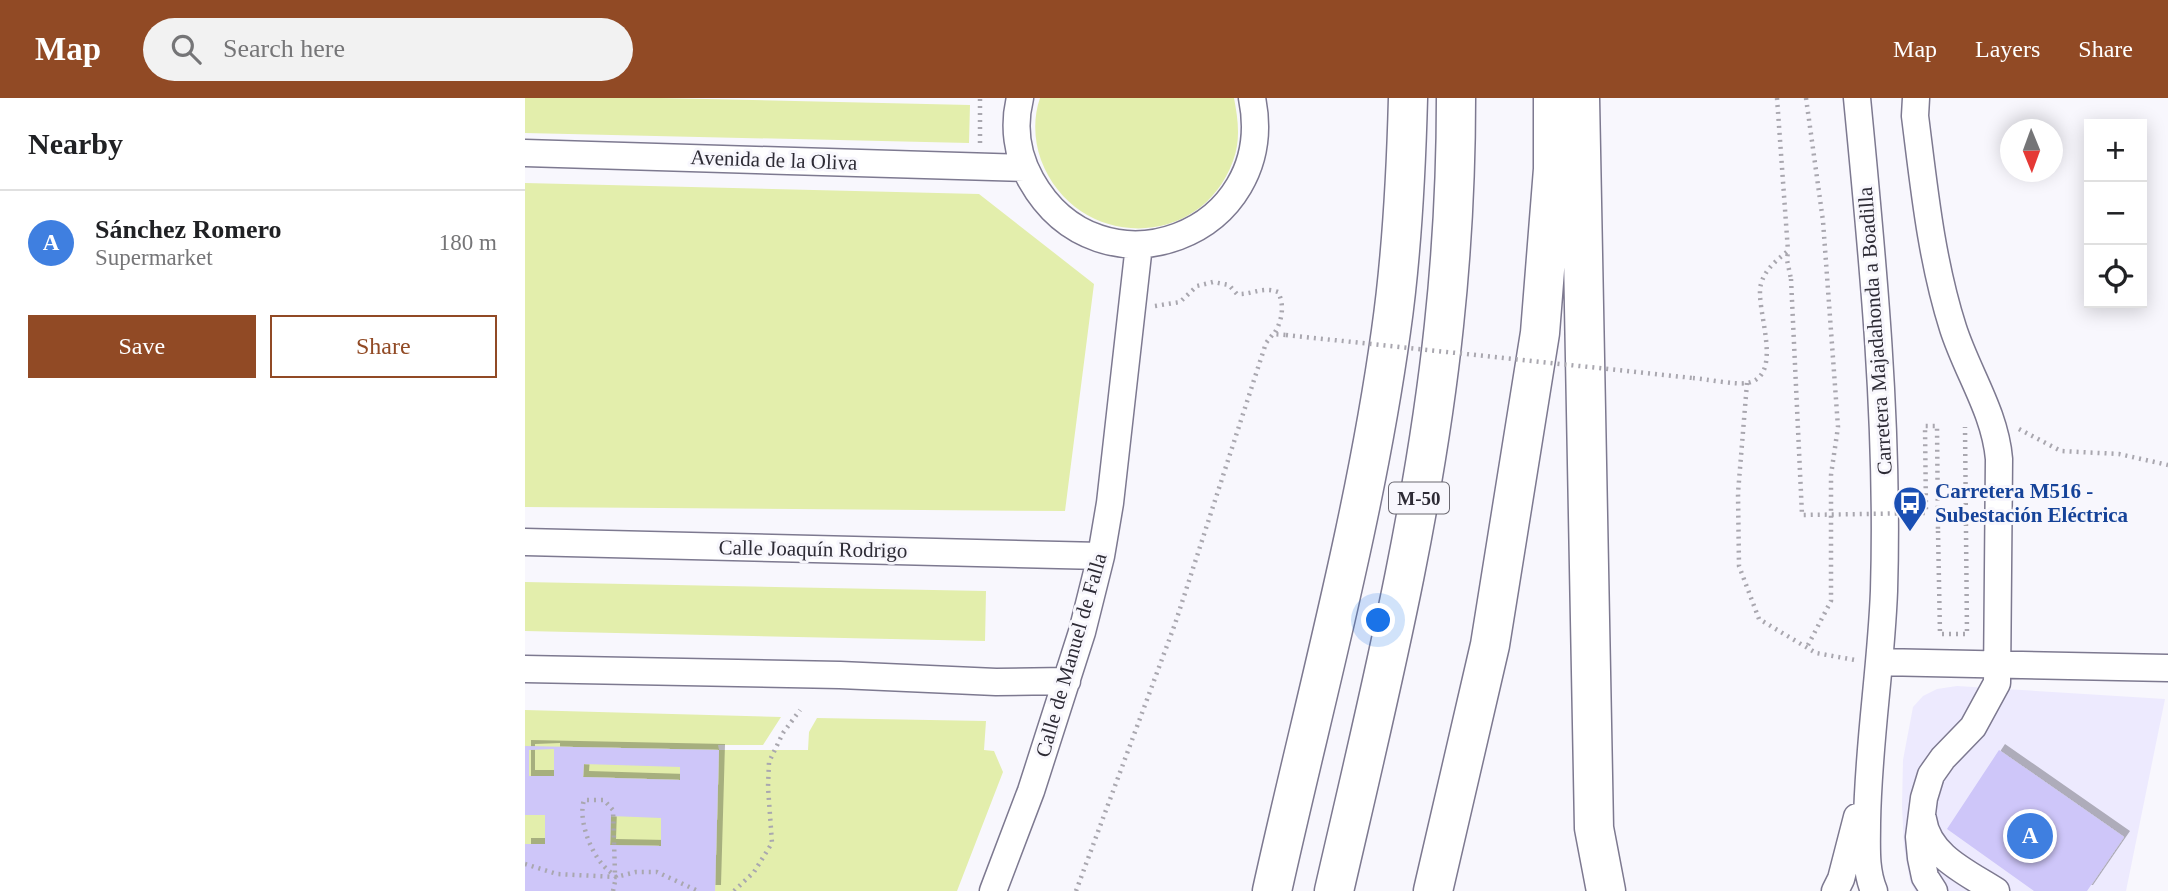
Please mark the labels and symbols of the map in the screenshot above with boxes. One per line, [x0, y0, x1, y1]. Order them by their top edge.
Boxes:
north arrow [2000, 119, 2063, 182]
street label: Avenida de la Oliva [690, 145, 859, 175]
street label: Carretera Majadahonda a Boadilla [1853, 186, 1897, 476]
place label: Carretera M516 - Subestación Eléctrica [1935, 479, 2129, 527]
road number: M-50 [1389, 482, 1449, 514]
bus stop icon: Carretera M516 - Subestación Eléctrica [1891, 484, 1929, 533]
street label: Calle Joaquín Rodrigo [718, 535, 908, 563]
street label: Calle de Manuel de Falla [1030, 550, 1112, 760]
your location [1361, 603, 1395, 637]
pin: A [2007, 810, 2053, 862]

